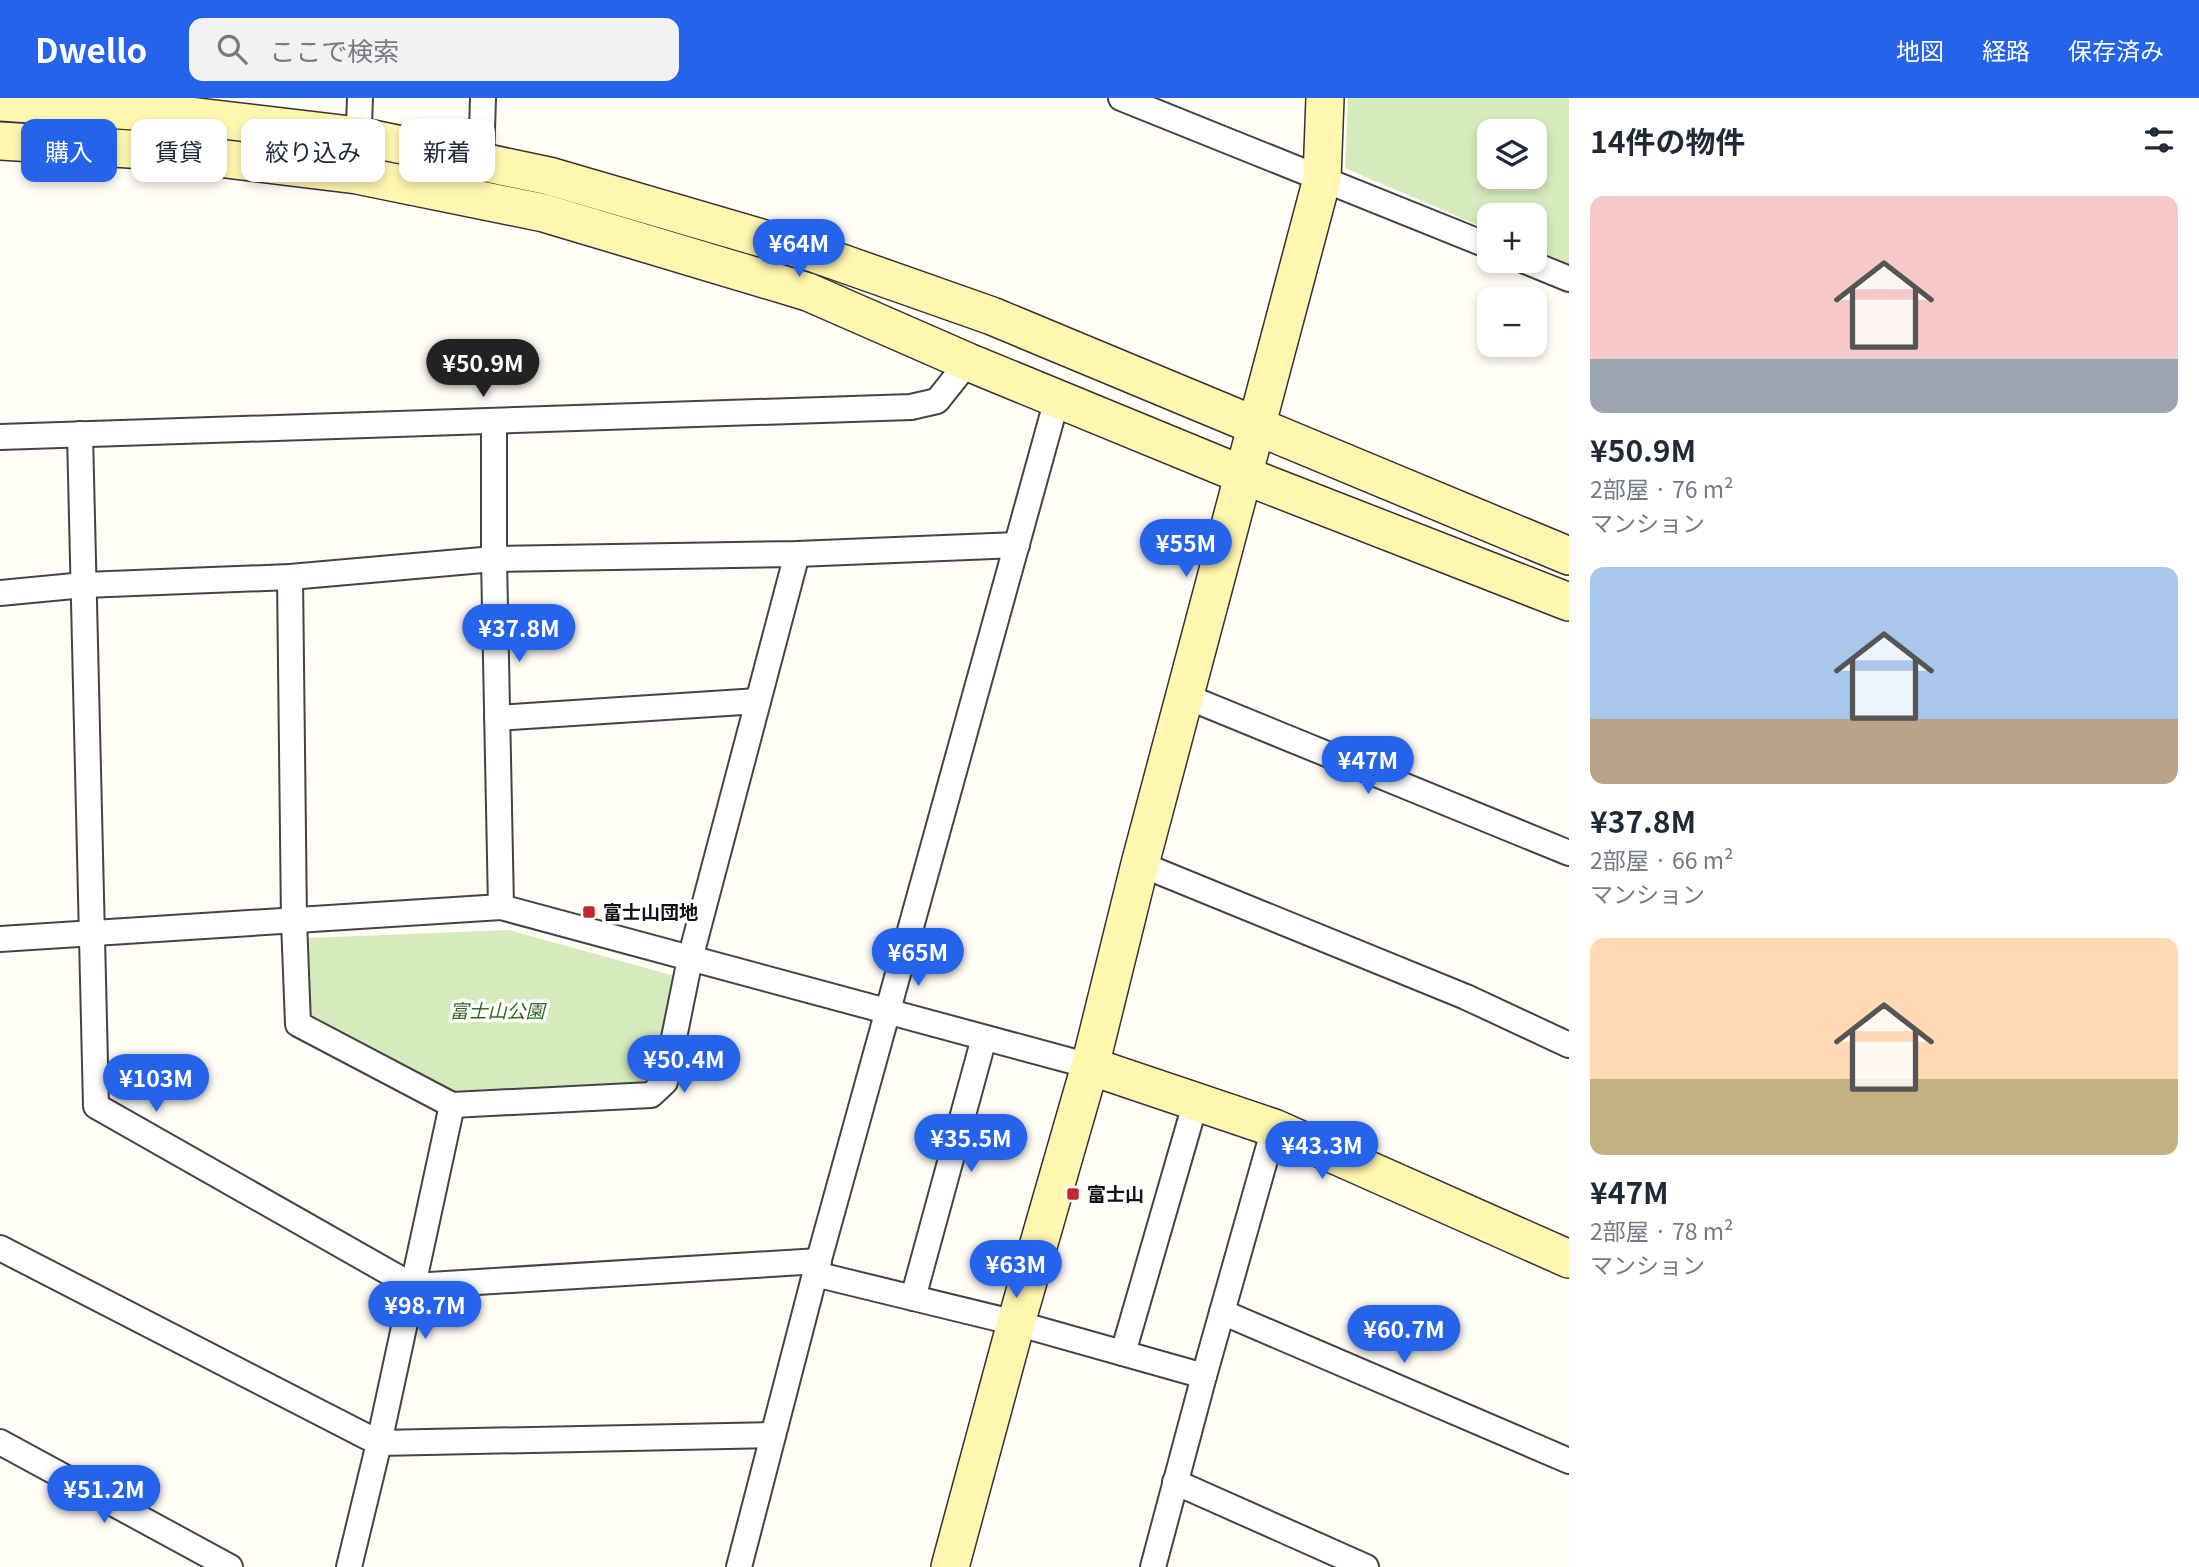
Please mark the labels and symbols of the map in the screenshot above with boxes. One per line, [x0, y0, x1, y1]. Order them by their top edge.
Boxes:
pin: ¥64M [758, 220, 840, 279]
pin: ¥50.9M [426, 340, 540, 399]
pin: ¥55M [1145, 519, 1227, 579]
pin: ¥37.8M [462, 604, 576, 664]
pin: ¥47M [1327, 736, 1409, 796]
place label: 富士山団地 [603, 897, 698, 924]
marker: 富士山団地 [581, 904, 597, 920]
pin: ¥65M [877, 928, 959, 988]
park label: 富士山公園 [449, 996, 547, 1023]
pin: ¥50.4M [627, 1035, 741, 1095]
pin: ¥103M [107, 1054, 205, 1114]
pin: ¥35.5M [914, 1114, 1028, 1174]
pin: ¥43.3M [1265, 1122, 1379, 1181]
place label: 富士山 [1087, 1179, 1144, 1206]
marker: 富士山 [1065, 1186, 1081, 1202]
pin: ¥63M [975, 1240, 1057, 1300]
pin: ¥98.7M [368, 1282, 482, 1341]
pin: ¥60.7M [1347, 1306, 1461, 1365]
pin: ¥51.2M [47, 1466, 161, 1525]

